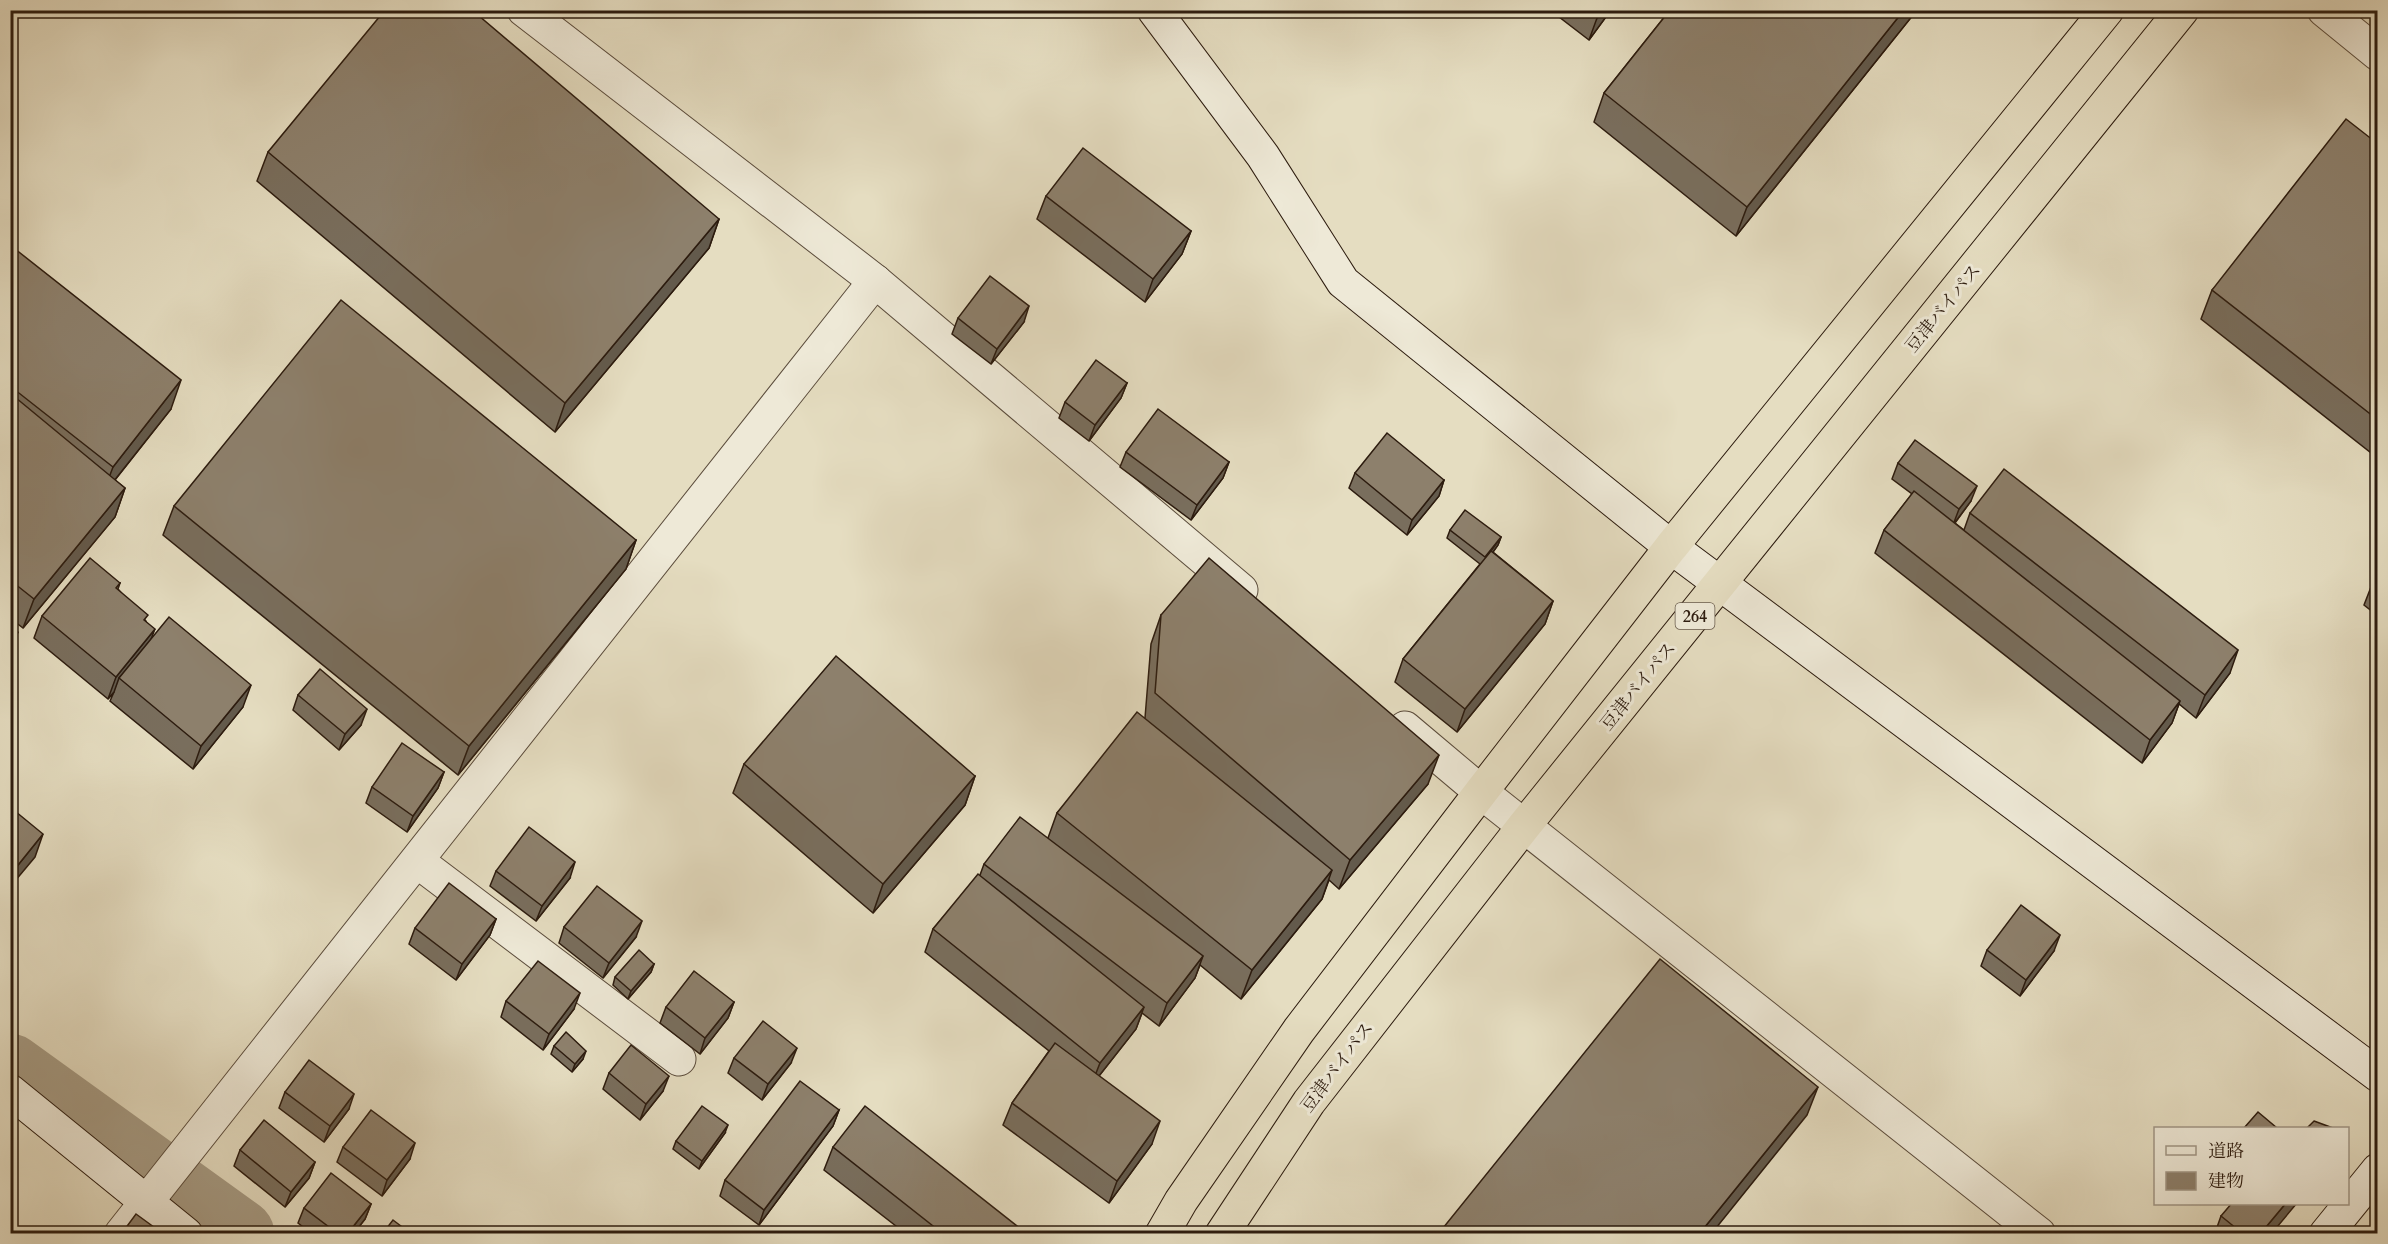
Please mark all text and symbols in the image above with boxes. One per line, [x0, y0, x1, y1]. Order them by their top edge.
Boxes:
street label: 豆津バイパス [1900, 259, 1987, 358]
road number: 264 [1676, 603, 1714, 629]
street label: 豆津バイパス [1595, 637, 1682, 736]
street label: 豆津バイパス [1295, 1017, 1380, 1118]
legend [2154, 1127, 2349, 1205]
text: 道路 [2208, 1139, 2244, 1164]
text: 建物 [2208, 1169, 2244, 1194]

